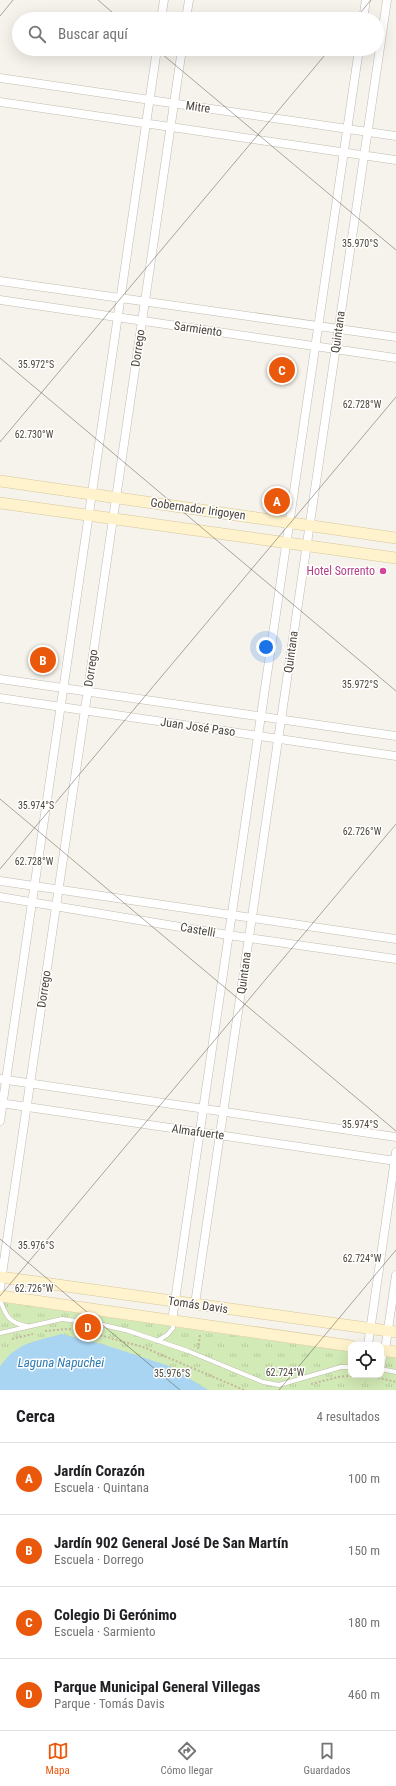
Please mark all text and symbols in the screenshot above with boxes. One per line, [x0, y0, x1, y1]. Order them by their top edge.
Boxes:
search box [12, 12, 384, 56]
icon: search [26, 23, 48, 45]
text: Buscar aquí [58, 25, 128, 43]
street label: Mitre [185, 98, 211, 116]
text: 35.970°S [342, 238, 378, 249]
street label: Quintana [328, 310, 348, 354]
street label: Sarmiento [173, 319, 223, 339]
street label: Dorrego [128, 328, 148, 368]
pin: C [269, 355, 295, 385]
text: 35.972°S [18, 359, 54, 370]
text: 62.728°W [343, 399, 382, 410]
text: 62.730°W [15, 429, 54, 440]
pin: A [264, 486, 290, 516]
street label: Gobernador Irigoyen [150, 495, 247, 523]
place label: Hotel Sorrento [307, 564, 375, 578]
marker: Hotel Sorrento [378, 566, 388, 576]
street label: Quintana [281, 630, 301, 674]
your location [256, 637, 276, 657]
pin: B [30, 645, 56, 675]
street label: Dorrego [81, 648, 101, 688]
text: 35.972°S [342, 679, 378, 690]
street label: Juan José Paso [160, 715, 236, 739]
text: 35.974°S [18, 800, 54, 811]
text: 62.726°W [343, 826, 382, 837]
text: 62.728°W [15, 856, 54, 867]
street label: Castelli [179, 920, 217, 940]
street label: Quintana [234, 951, 254, 995]
street label: Dorrego [34, 969, 54, 1009]
text: 35.974°S [342, 1119, 378, 1130]
street label: Almafuerte [171, 1121, 225, 1143]
text: 35.976°S [18, 1240, 54, 1251]
text: 62.724°W [343, 1253, 382, 1264]
text: 62.726°W [15, 1283, 54, 1294]
street label: Tomás Davis [167, 1294, 229, 1316]
pin: D [75, 1312, 101, 1342]
map controls [348, 1342, 384, 1378]
button: locate [348, 1342, 384, 1378]
water label: Laguna Napuchei [18, 1355, 104, 1370]
text: 62.724°W [266, 1367, 305, 1378]
text: 35.976°S [154, 1368, 190, 1379]
text: Cerca [16, 1406, 55, 1426]
text: 4 resultados [316, 1409, 380, 1424]
text: Jardín Corazón [54, 1462, 145, 1480]
text: A [25, 1471, 33, 1486]
text: 100 m [348, 1471, 380, 1486]
text: Escuela · Quintana [54, 1480, 149, 1495]
text: Jardín 902 General José De San Martín [54, 1534, 288, 1552]
text: B [25, 1543, 33, 1558]
text: 150 m [348, 1543, 380, 1558]
text: Escuela · Dorrego [54, 1552, 144, 1567]
text: Colegio Di Gerónimo [54, 1606, 177, 1624]
text: C [25, 1615, 33, 1630]
text: 180 m [348, 1615, 380, 1630]
text: Escuela · Sarmiento [54, 1624, 155, 1639]
text: Parque Municipal General Villegas [54, 1678, 260, 1696]
text: D [25, 1687, 33, 1702]
text: 460 m [348, 1687, 380, 1702]
text: Parque · Tomás Davis [54, 1696, 165, 1711]
tab: Mapa [45, 1740, 70, 1777]
tab: Cómo llegar [160, 1740, 213, 1777]
tab: Guardados [304, 1740, 351, 1777]

